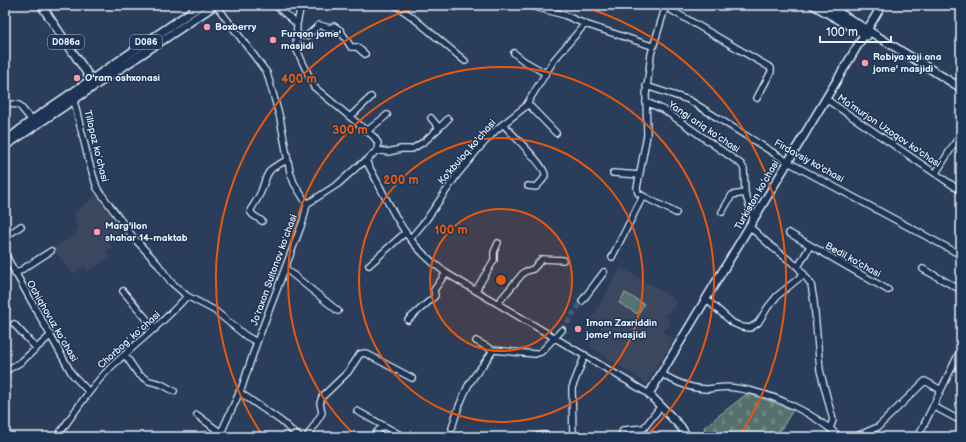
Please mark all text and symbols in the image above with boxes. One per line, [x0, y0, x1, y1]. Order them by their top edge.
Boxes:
scale bar [820, 18, 891, 44]
place label: Boxberry [215, 21, 257, 33]
marker: Boxberry [202, 22, 212, 32]
text: 100 m [826, 25, 858, 40]
place label: Furqon jome' masjidi [281, 28, 341, 52]
road number: D086a [48, 35, 84, 49]
road number: D086 [130, 35, 162, 49]
marker: Furqon jome' masjidi [268, 35, 278, 45]
place label: Robiya xoji ona jome' masjidi [872, 51, 942, 75]
marker: Robiya xoji ona jome' masjidi [860, 58, 870, 68]
place label: O'ram oshxonasi [85, 72, 160, 84]
text: 400 m [281, 72, 317, 87]
marker: O'ram oshxonasi [72, 73, 82, 83]
street label: Maʼmurjon Uzoqov ko'chasi [835, 92, 943, 170]
street label: Yangi ariq koʻchasi [665, 98, 742, 155]
street label: Tillopaz koʻchasi [81, 109, 111, 183]
street label: Ko'kbuloq ko'chasi [435, 117, 499, 187]
text: 300 m [332, 123, 368, 138]
street label: Firdavsiy ko'chasi [772, 137, 846, 185]
street label: Turkiston ko’chasi [732, 158, 782, 232]
text: 200 m [383, 173, 419, 188]
street label: Joʻraxon Sultonov koʻchasi [248, 213, 300, 327]
place label: Marg'ilon shahar 14-maktab [105, 220, 188, 244]
text: 100 m [434, 223, 468, 238]
marker: Marg'ilon shahar 14-maktab [92, 227, 102, 237]
street label: Bedil ko'chasi [823, 240, 883, 280]
centre of rings [494, 273, 508, 287]
street label: Ochiqhovuz koʻchasi [24, 278, 80, 364]
street label: Chorbogʻ koʻchasi [95, 309, 163, 371]
place label: Imom Zaxriddin jome' masjidi [585, 317, 658, 341]
marker: Imom Zaxriddin jome' masjidi [573, 324, 583, 334]

